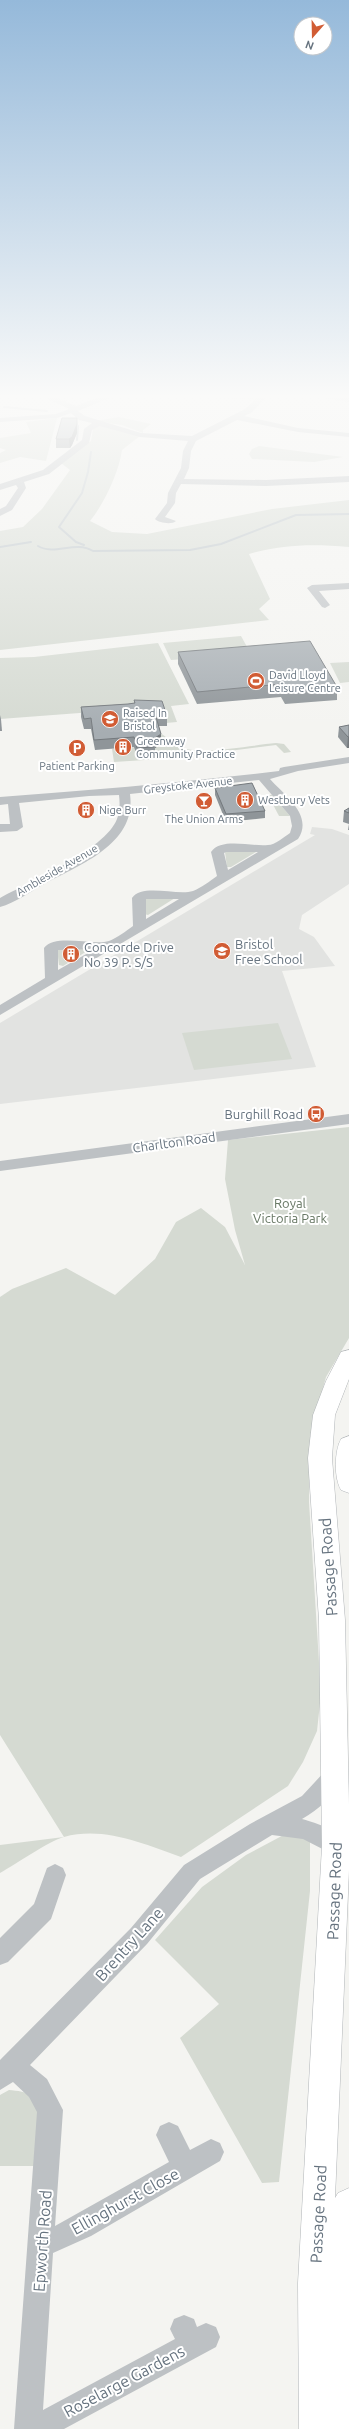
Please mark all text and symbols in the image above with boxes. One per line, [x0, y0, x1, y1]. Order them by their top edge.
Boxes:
north arrow [293, 16, 333, 56]
text: N [304, 38, 315, 52]
place label: David Lloyd Leisure Centre [269, 669, 341, 694]
sports icon: David Lloyd Leisure Centre [246, 671, 266, 691]
place label: Raised In Bristol [123, 707, 167, 732]
school or university icon: Raised In Bristol [100, 709, 120, 729]
place label: Greenway Community Practice [136, 735, 235, 760]
building icon: Greenway Community Practice [113, 737, 133, 757]
parking icon: Patient Parking [67, 738, 87, 758]
place label: Patient Parking [39, 760, 115, 772]
street label: Greystoke Avenue [143, 774, 233, 796]
building icon: Westbury Vets [235, 790, 255, 810]
bar icon: The Union Arms [194, 791, 214, 811]
place label: Westbury Vets [258, 794, 330, 806]
building icon: Nige Burr [76, 800, 96, 820]
place label: Nige Burr [99, 804, 147, 816]
place label: The Union Arms [165, 813, 243, 825]
street label: Ambleside Avenue [14, 842, 100, 898]
place label: Bristol Free School [235, 937, 303, 966]
place label: Concorde Drive No 39 P. S/S [84, 940, 174, 969]
school or university icon: Bristol Free School [212, 941, 232, 961]
building icon: Concorde Drive No 39 P. S/S [61, 944, 81, 964]
bus stop icon: Burghill Road [306, 1104, 326, 1124]
place label: Burghill Road [225, 1107, 303, 1121]
street label: Charlton Road [132, 1129, 216, 1155]
park label: Royal Victoria Park [253, 1196, 328, 1225]
street label: Passage Road [316, 1517, 340, 1617]
street label: Passage Road [323, 1842, 345, 1940]
street label: Brentry Lane [91, 1904, 167, 1984]
street label: Ellinghurst Close [68, 2164, 182, 2238]
street label: Passage Road [306, 2164, 330, 2264]
street label: Epworth Road [29, 2189, 55, 2293]
street label: Roselarge Gardens [60, 2341, 188, 2421]

